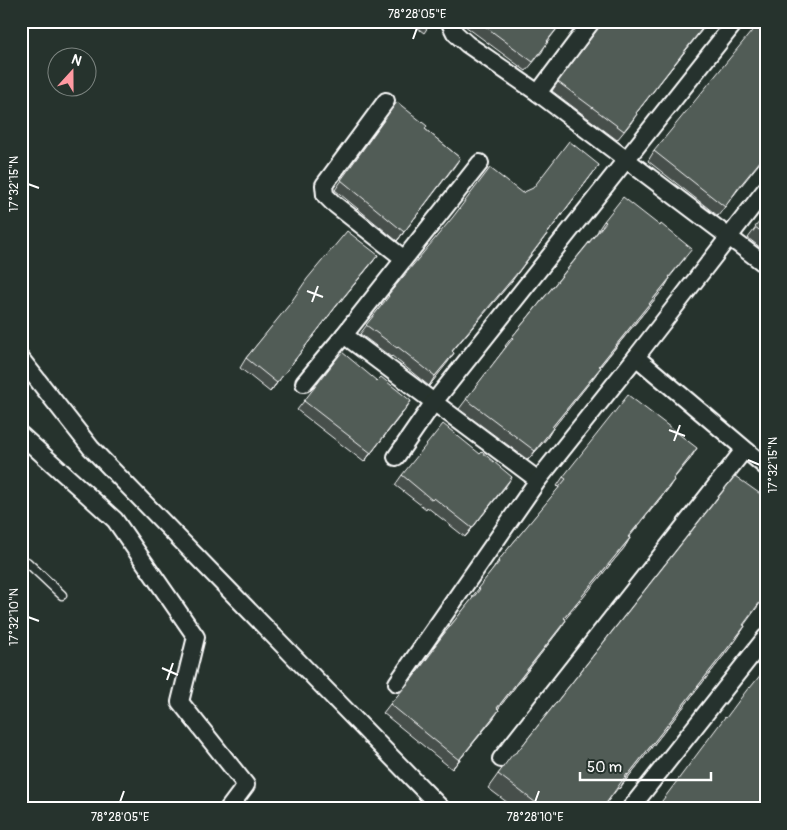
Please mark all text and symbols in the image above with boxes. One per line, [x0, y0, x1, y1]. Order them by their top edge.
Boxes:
text: 78°28'05"E [388, 7, 446, 22]
north arrow [48, 48, 98, 98]
text: N [69, 51, 84, 70]
text: 17°32'15"N [7, 156, 22, 212]
text: 17°32'15"N [766, 437, 781, 493]
text: 17°32'10"N [7, 588, 22, 646]
scale bar [580, 750, 711, 782]
text: 50 m [587, 758, 622, 777]
text: 78°28'05"E [91, 810, 149, 825]
text: 78°28'10"E [507, 810, 563, 825]

